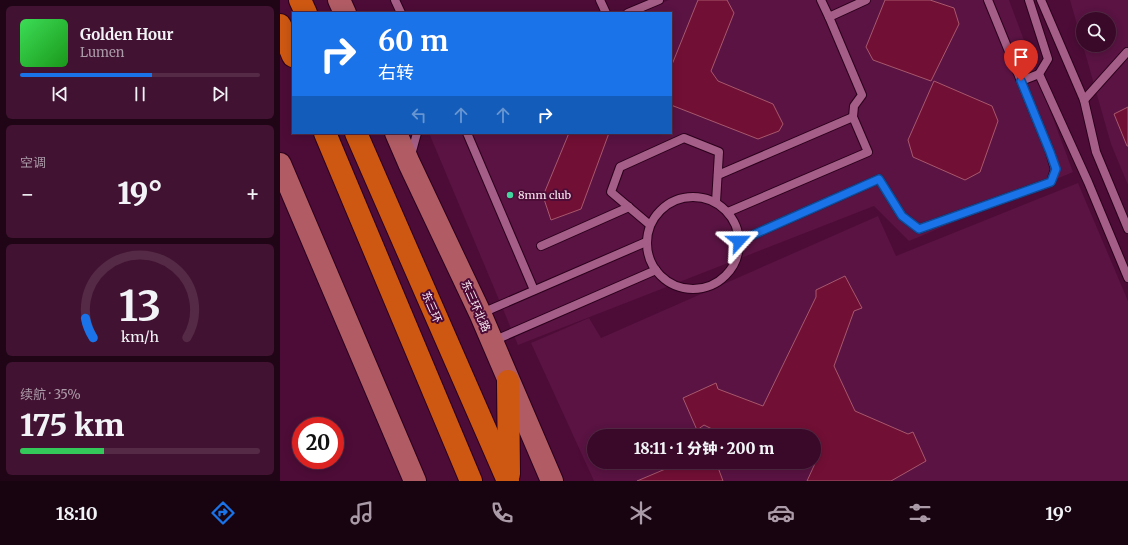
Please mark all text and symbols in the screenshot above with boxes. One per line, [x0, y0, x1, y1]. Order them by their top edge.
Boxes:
map controls [1076, 12, 1116, 52]
button: search [1076, 12, 1116, 52]
text: 60 m [378, 23, 448, 59]
text: Golden Hour [80, 25, 174, 44]
icon: right [312, 28, 364, 80]
pin [1004, 40, 1038, 81]
text: Lumen [80, 44, 124, 61]
icon: arrive [1010, 46, 1032, 68]
text: 右转 [378, 61, 414, 84]
icon: previous [49, 83, 71, 105]
icon: pause [129, 83, 151, 105]
icon: next [209, 83, 231, 105]
icon: left [408, 104, 430, 126]
icon: ahead [450, 104, 472, 126]
icon: ahead [492, 104, 514, 126]
icon: right [534, 104, 556, 126]
text: 空调 [20, 154, 46, 171]
text: 19° [117, 174, 163, 212]
text: − [20, 180, 35, 208]
text: + [245, 180, 260, 208]
place label: 8mm club [518, 188, 571, 202]
marker: 8mm club [505, 190, 515, 200]
position arrow [718, 220, 760, 262]
street label: 东三环北路 [458, 278, 494, 334]
text: 13 [119, 280, 161, 332]
street label: 东三环 [419, 289, 445, 325]
text: km/h [121, 327, 159, 345]
text: 续航 · 35% [20, 386, 81, 403]
text: 175 km [20, 406, 124, 444]
speed limit sign: 20 [292, 417, 344, 469]
text: 18:11 · 1 分钟 · 200 m [634, 439, 774, 458]
icon: directions [209, 499, 237, 527]
icon: music [348, 499, 376, 527]
icon: phone [488, 499, 516, 527]
icon: climate [627, 499, 655, 527]
icon: car [767, 499, 795, 527]
icon: filters [906, 499, 934, 527]
text: 18:10 [56, 502, 98, 525]
text: 19° [1045, 502, 1072, 525]

